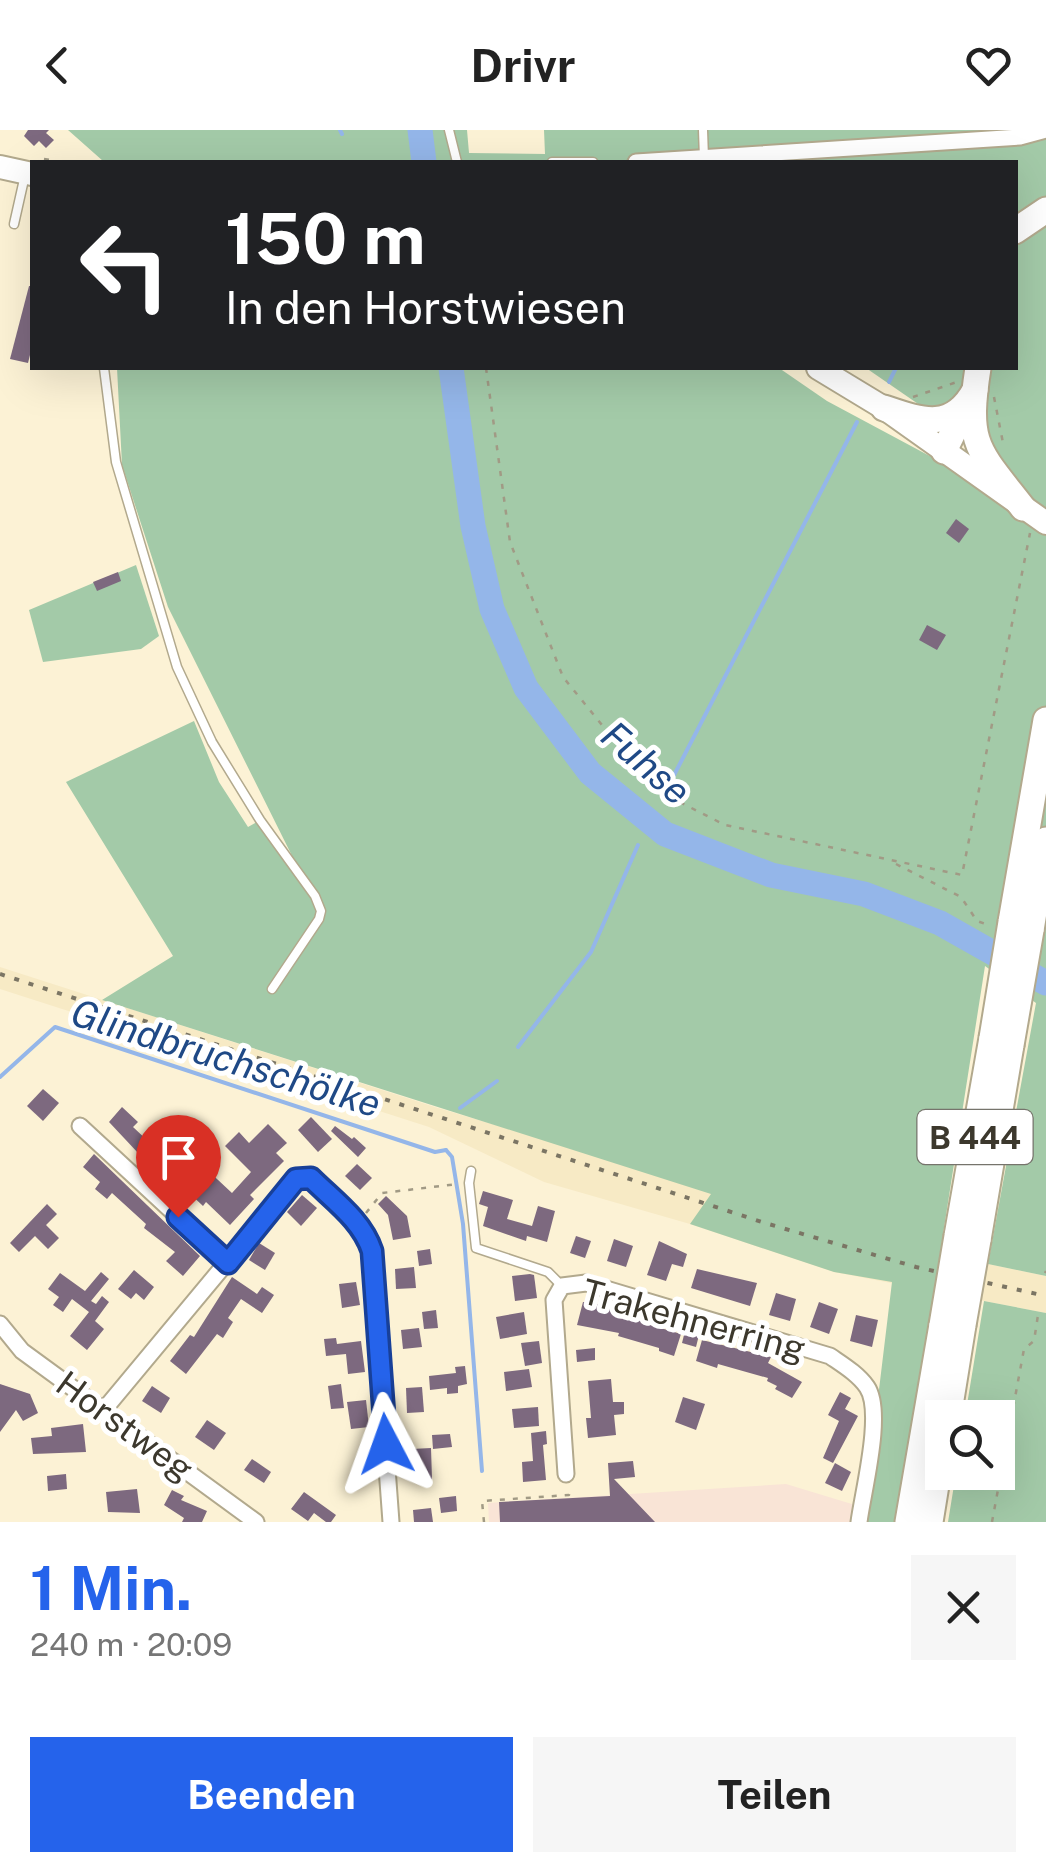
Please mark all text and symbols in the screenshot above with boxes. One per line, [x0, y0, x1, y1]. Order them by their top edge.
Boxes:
icon: back [30, 38, 85, 93]
icon: heart [961, 38, 1016, 93]
text: Drivr [471, 39, 575, 92]
text: 150 m [225, 197, 426, 280]
icon: left [60, 200, 190, 330]
text: In den Horstwiesen [225, 281, 626, 334]
water label: Fuhse [592, 712, 700, 814]
water label: Glindbruchschölke [66, 990, 386, 1126]
road number: B 444 [918, 1110, 1032, 1164]
pin [136, 1115, 221, 1218]
icon: arrive [151, 1130, 206, 1185]
street label: Trakehnerring [578, 1271, 810, 1369]
street label: Horstweg [49, 1363, 201, 1489]
position arrow [334, 1392, 438, 1496]
map controls [925, 1400, 1015, 1490]
button: search [925, 1400, 1015, 1490]
text: 1 Min. [30, 1553, 192, 1624]
button: close [911, 1555, 1016, 1660]
text: 240 m · 20:09 [30, 1626, 232, 1663]
button: Beenden [30, 1737, 513, 1852]
button: Teilen [533, 1737, 1016, 1852]

